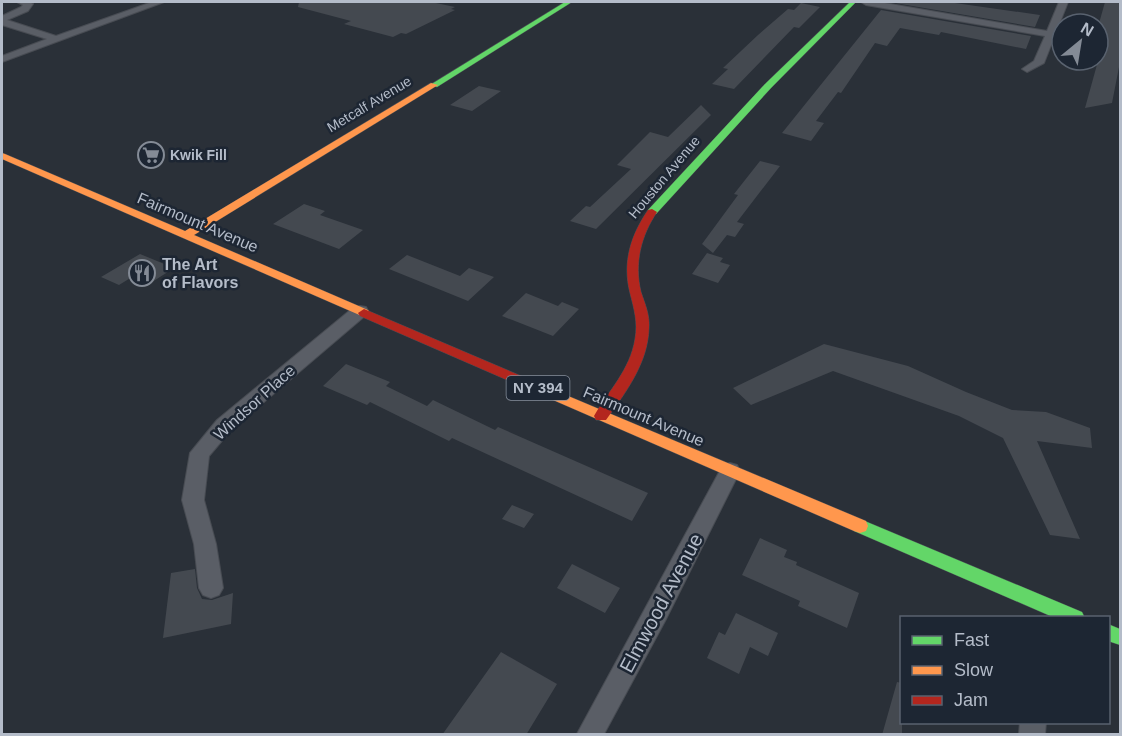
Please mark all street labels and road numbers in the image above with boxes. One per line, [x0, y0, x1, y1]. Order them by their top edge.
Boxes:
street label: Metcalf Avenue [324, 72, 414, 135]
street label: Houston Avenue [625, 132, 703, 221]
street label: Fairmount Avenue [135, 189, 261, 256]
street label: Windsor Place [210, 361, 298, 443]
road number: NY 394 [506, 376, 570, 400]
street label: Fairmount Avenue [581, 383, 707, 450]
street label: Elmwood Avenue [615, 530, 707, 676]

